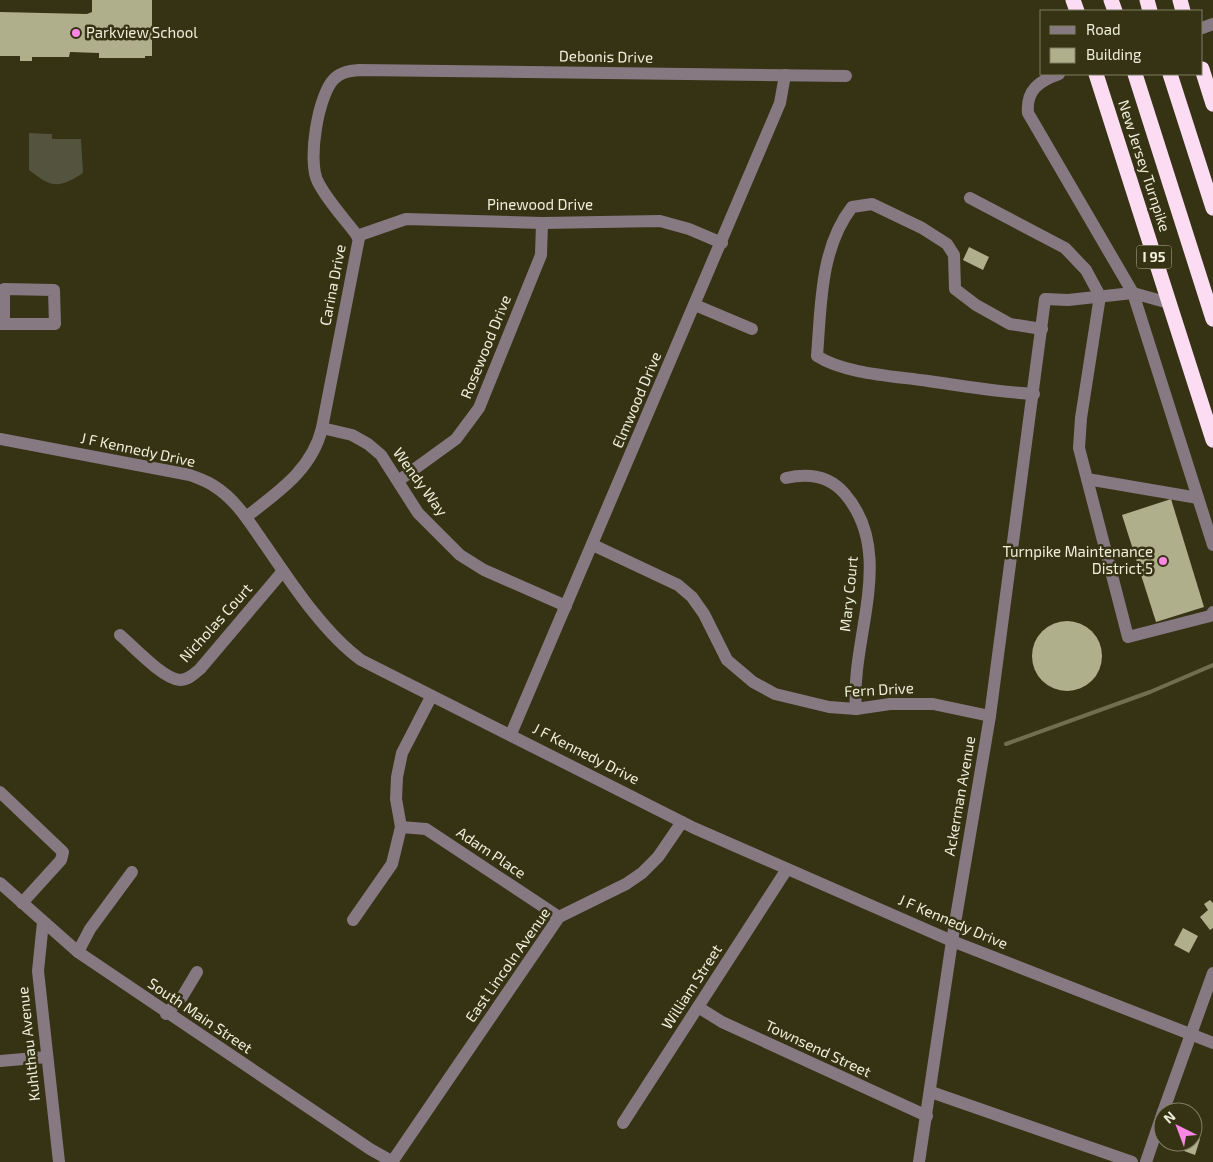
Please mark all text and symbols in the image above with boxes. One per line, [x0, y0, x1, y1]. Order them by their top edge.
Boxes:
legend [1040, 10, 1203, 75]
text: Road [1086, 20, 1121, 38]
place label: Parkview School [86, 23, 198, 41]
marker: Parkview School [70, 27, 82, 39]
text: Building [1086, 45, 1142, 63]
street label: Debonis Drive [559, 46, 653, 66]
street label: New Jersey Turnpike [1115, 97, 1175, 234]
street label: Pinewood Drive [487, 195, 593, 213]
street label: Carina Drive [315, 243, 349, 327]
road number: I 95 [1136, 246, 1172, 268]
street label: Rosewood Drive [456, 292, 514, 401]
street label: Elmwood Drive [608, 349, 664, 450]
street label: J F Kennedy Drive [79, 428, 197, 470]
street label: Wendy Way [390, 444, 452, 519]
place label: Turnpike Maintenance District 5 [1003, 542, 1153, 577]
street label: Mary Court [835, 555, 861, 632]
marker: Turnpike Maintenance District 5 [1157, 555, 1169, 567]
street label: Nicholas Court [175, 579, 256, 665]
street label: Fern Drive [844, 678, 914, 700]
street label: J F Kennedy Drive [530, 719, 643, 788]
street label: Ackerman Avenue [940, 734, 978, 857]
street label: Adam Place [454, 822, 530, 882]
street label: J F Kennedy Drive [896, 890, 1011, 952]
street label: East Lincoln Avenue [461, 904, 553, 1025]
street label: William Street [657, 941, 725, 1032]
street label: South Main Street [145, 974, 256, 1057]
street label: Kuhlthau Avenue [13, 986, 43, 1102]
street label: Townsend Street [763, 1016, 874, 1081]
north arrow [1153, 1102, 1203, 1152]
text: N [1160, 1107, 1178, 1127]

